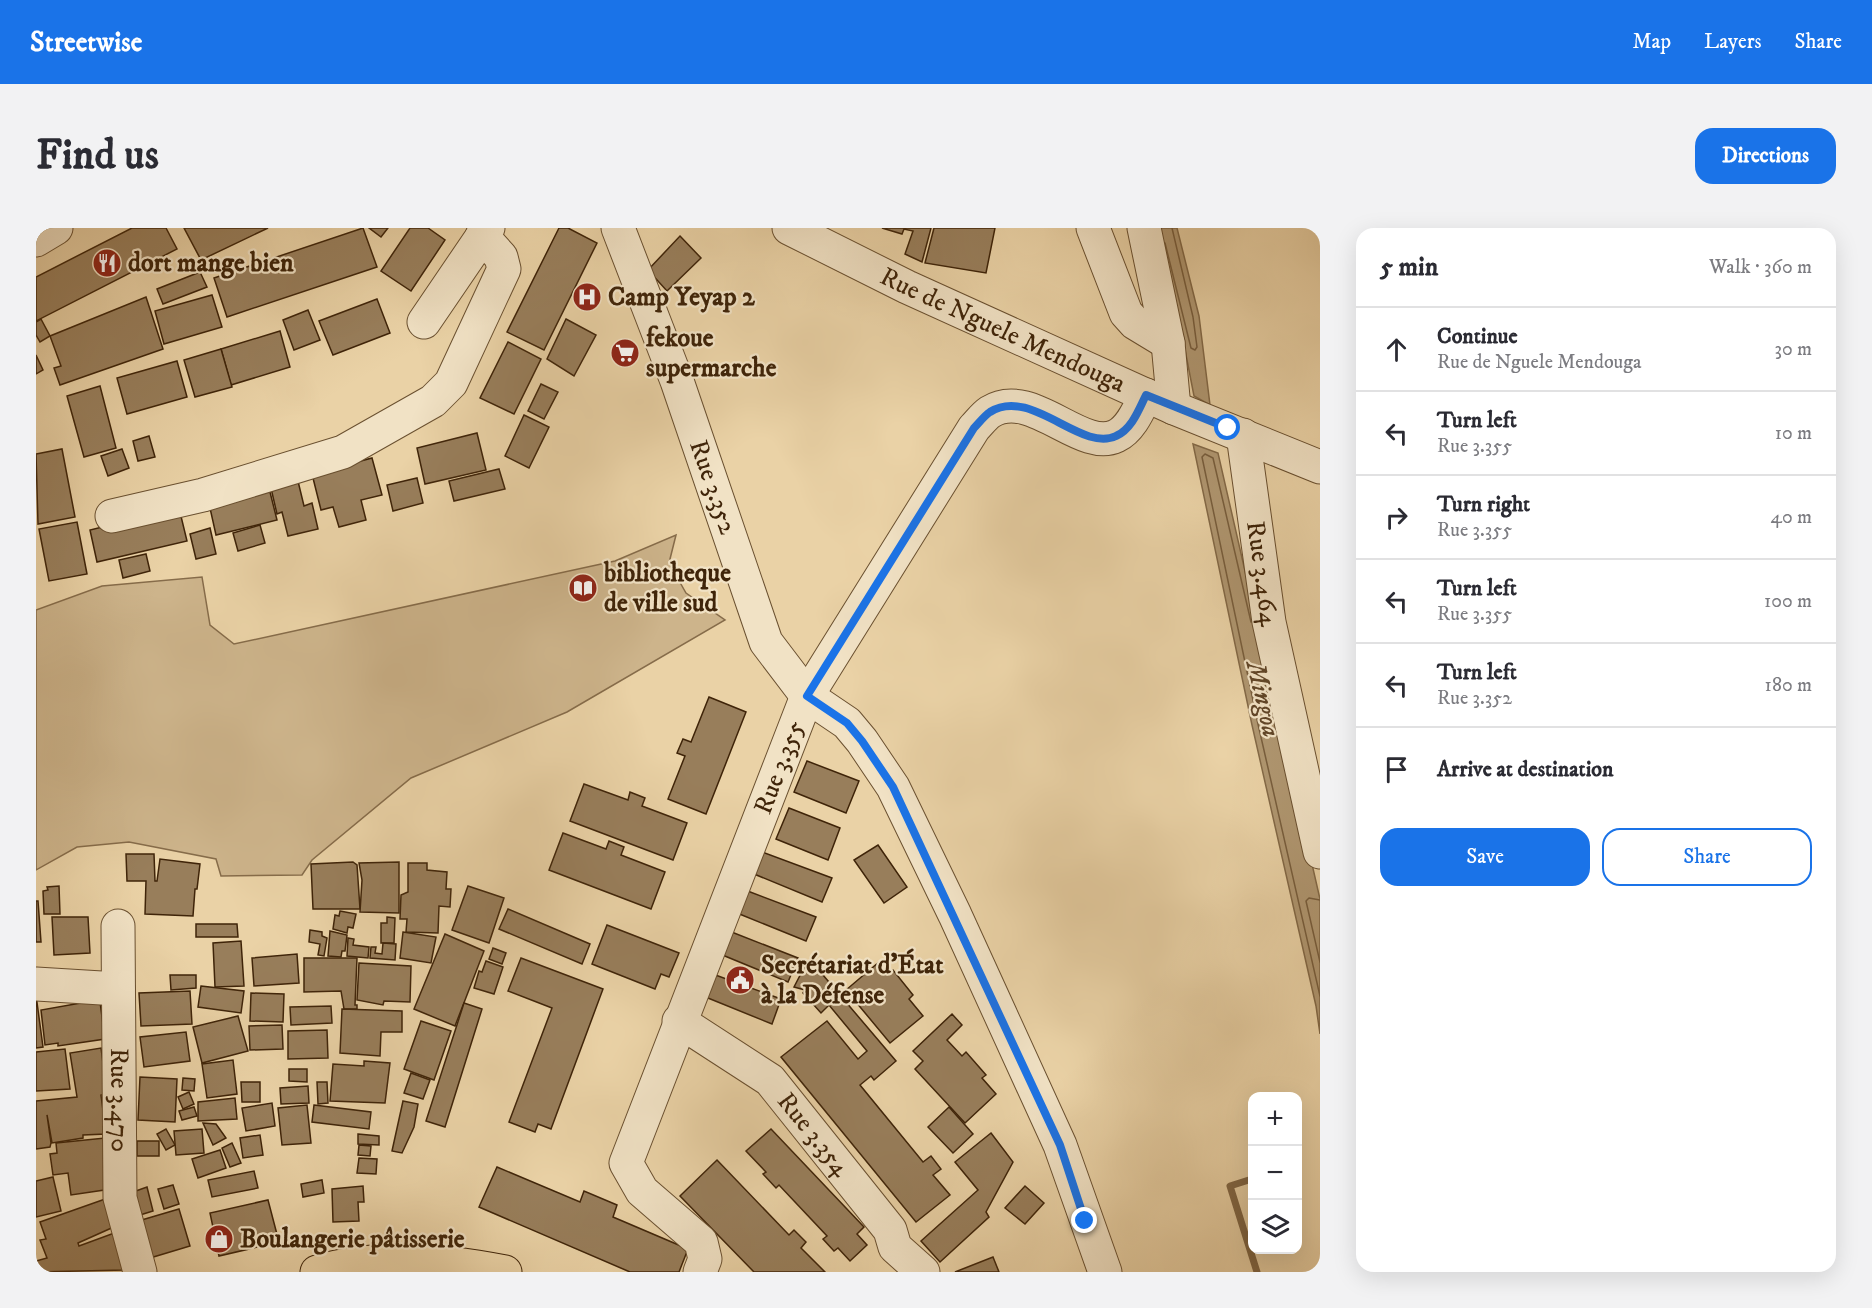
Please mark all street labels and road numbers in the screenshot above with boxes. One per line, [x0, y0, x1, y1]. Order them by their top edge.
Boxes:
street label: Rue de Nguele Mendouga [875, 260, 1131, 400]
street label: Rue 3.352 [682, 436, 745, 539]
street label: Rue 3.464 [1239, 519, 1286, 629]
street label: Rue 3.355 [746, 716, 812, 819]
street label: Rue 3.470 [102, 1048, 136, 1152]
street label: Rue 3.354 [770, 1086, 858, 1184]

